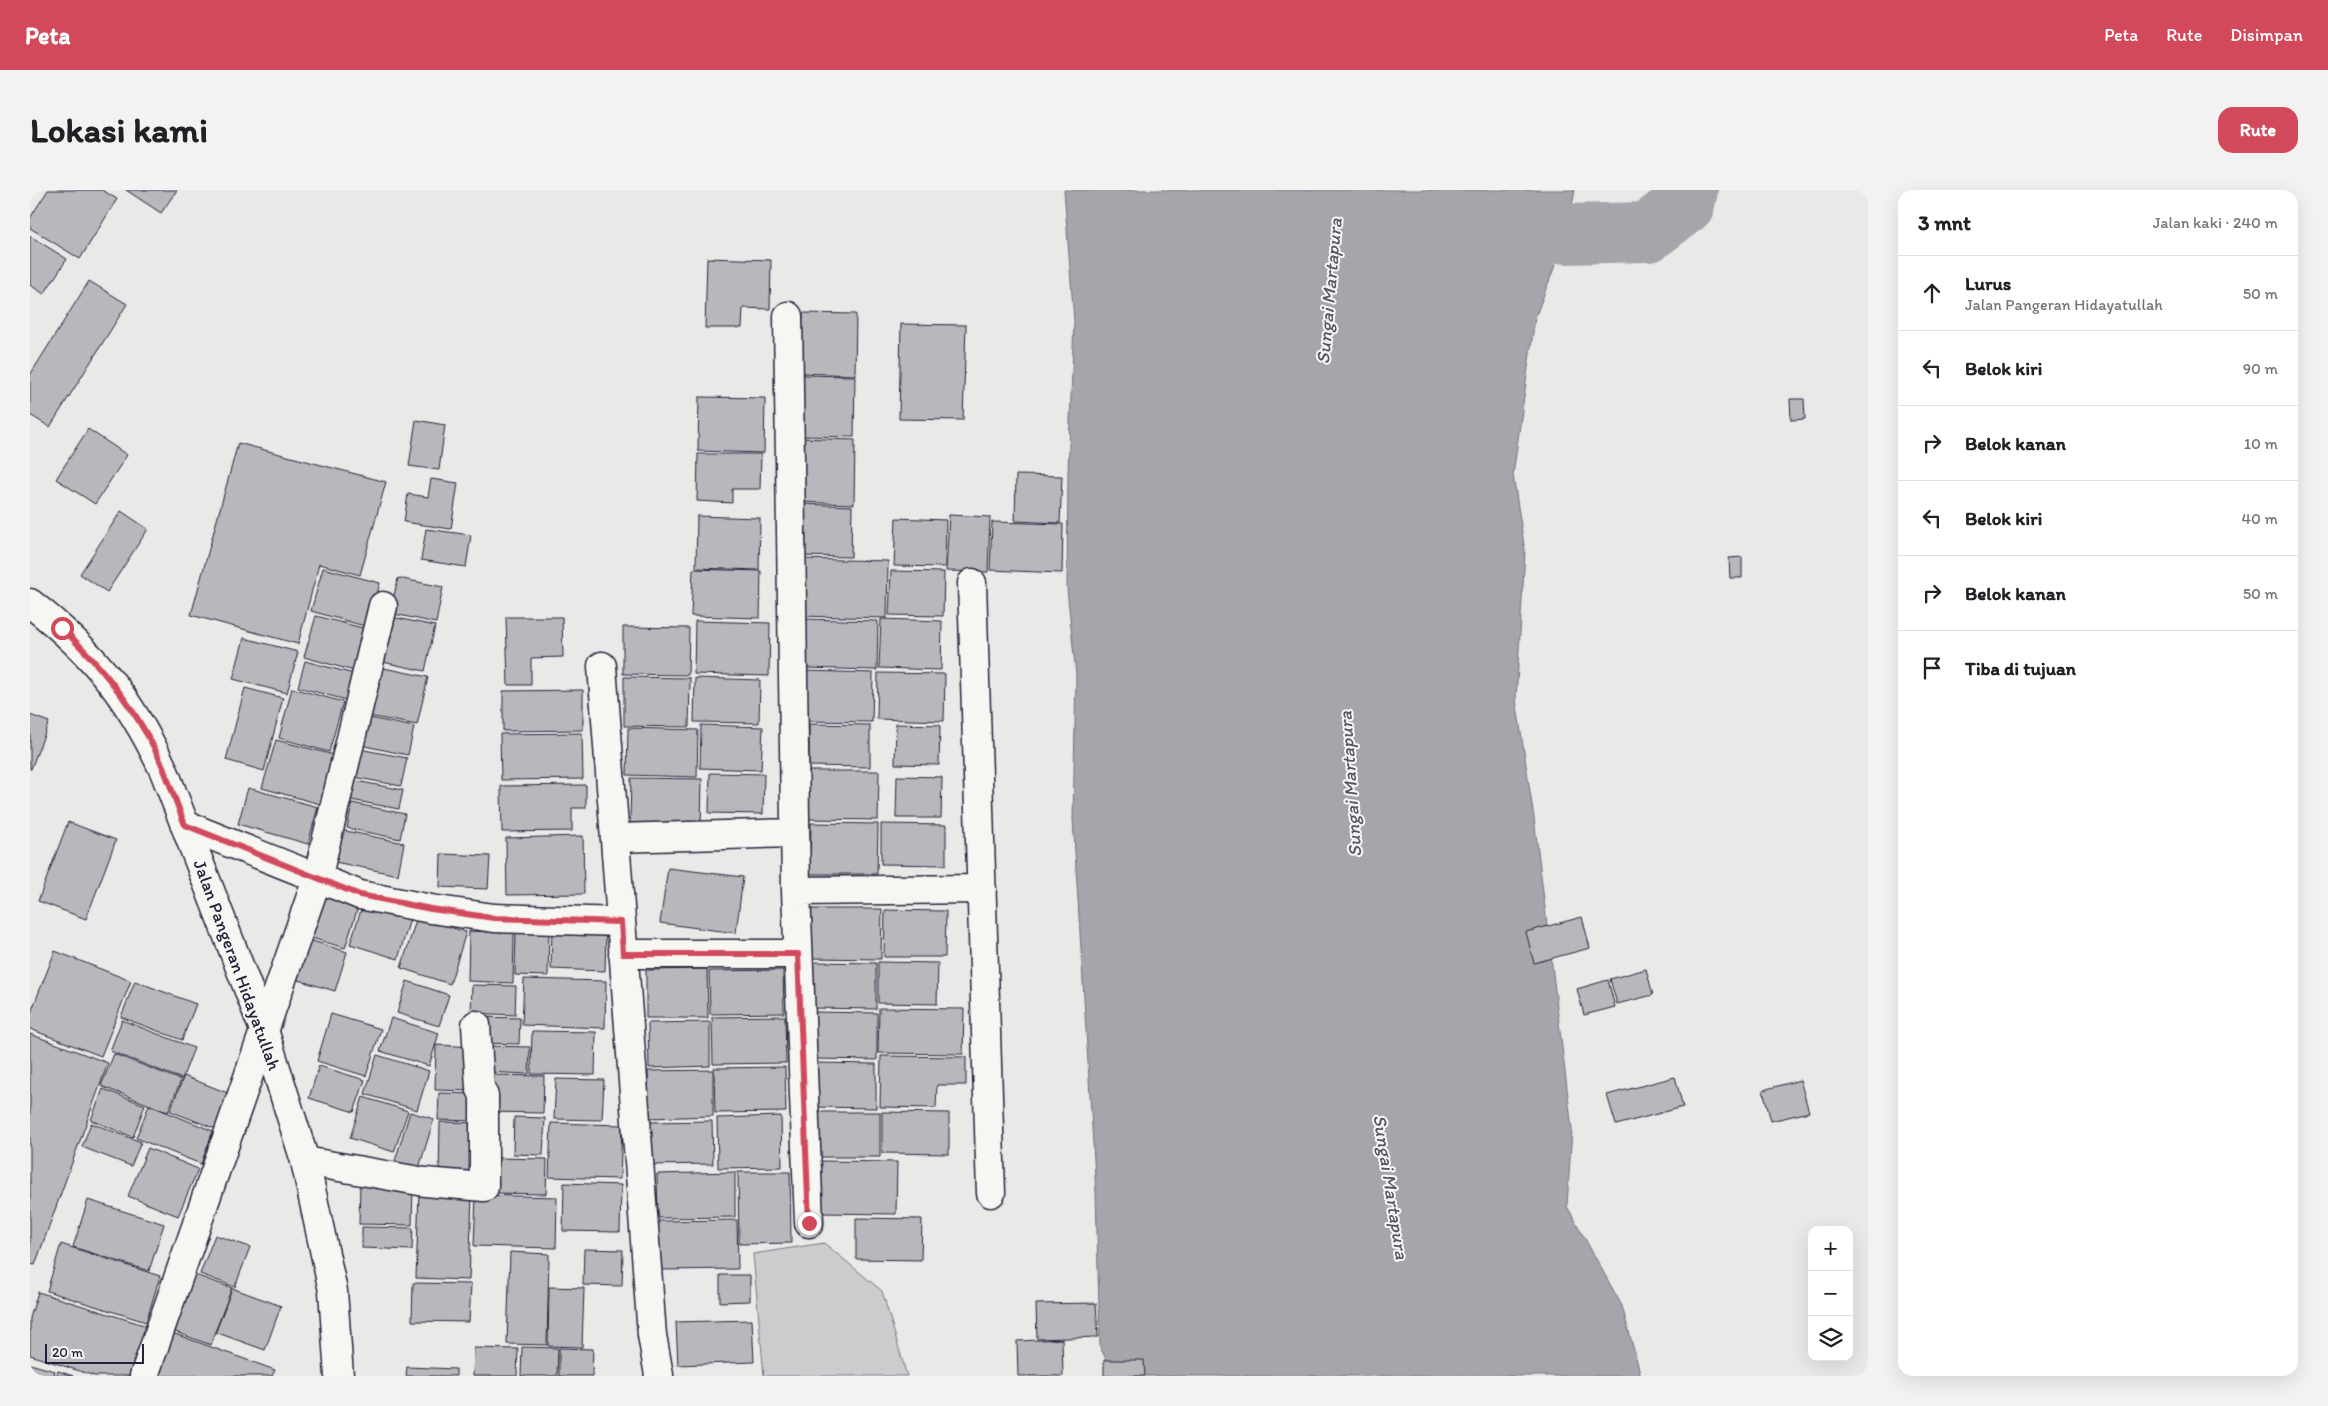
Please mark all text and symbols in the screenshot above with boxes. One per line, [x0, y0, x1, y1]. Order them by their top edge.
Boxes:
text: Peta [25, 21, 70, 50]
text: Peta [2104, 24, 2138, 46]
text: Rute [2166, 24, 2202, 46]
text: Disimpan [2230, 24, 2303, 46]
button: Rute [2218, 107, 2298, 153]
text: Lokasi kami [30, 109, 208, 151]
text: 3 mnt [1918, 210, 1971, 235]
text: Jalan kaki · 240 m [2153, 213, 2278, 232]
water label: Sungai Martapura [1311, 217, 1347, 365]
text: Lurus [1965, 272, 2011, 295]
icon: ahead [1918, 279, 1946, 307]
text: 50 m [2243, 284, 2278, 303]
text: Jalan Pangeran Hidayatullah [1965, 295, 2163, 314]
icon: left [1918, 354, 1946, 382]
text: Belok kiri [1965, 357, 2042, 380]
text: 90 m [2243, 359, 2278, 378]
icon: right [1918, 429, 1946, 457]
text: Belok kanan [1965, 432, 2066, 455]
text: 10 m [2244, 434, 2278, 453]
icon: left [1918, 504, 1946, 532]
text: Belok kiri [1965, 507, 2042, 530]
text: 40 m [2241, 509, 2278, 528]
icon: right [1918, 579, 1946, 607]
text: Belok kanan [1965, 582, 2066, 605]
text: 50 m [2243, 584, 2278, 603]
route start [51, 617, 74, 640]
icon: arrive [1918, 654, 1946, 682]
text: Tiba di tujuan [1965, 657, 2076, 680]
water label: Sungai Martapura [1333, 710, 1367, 858]
street label: Jalan Pangeran Hidayatullah [189, 857, 286, 1074]
water label: Sungai Martapura [1368, 1113, 1414, 1261]
route end [798, 1212, 821, 1235]
map controls [1808, 1226, 1853, 1361]
button: + [1808, 1226, 1853, 1271]
button: − [1808, 1271, 1853, 1316]
button: layers [1808, 1316, 1853, 1361]
scale bar [45, 1341, 144, 1364]
text: 20 m [52, 1344, 83, 1361]

